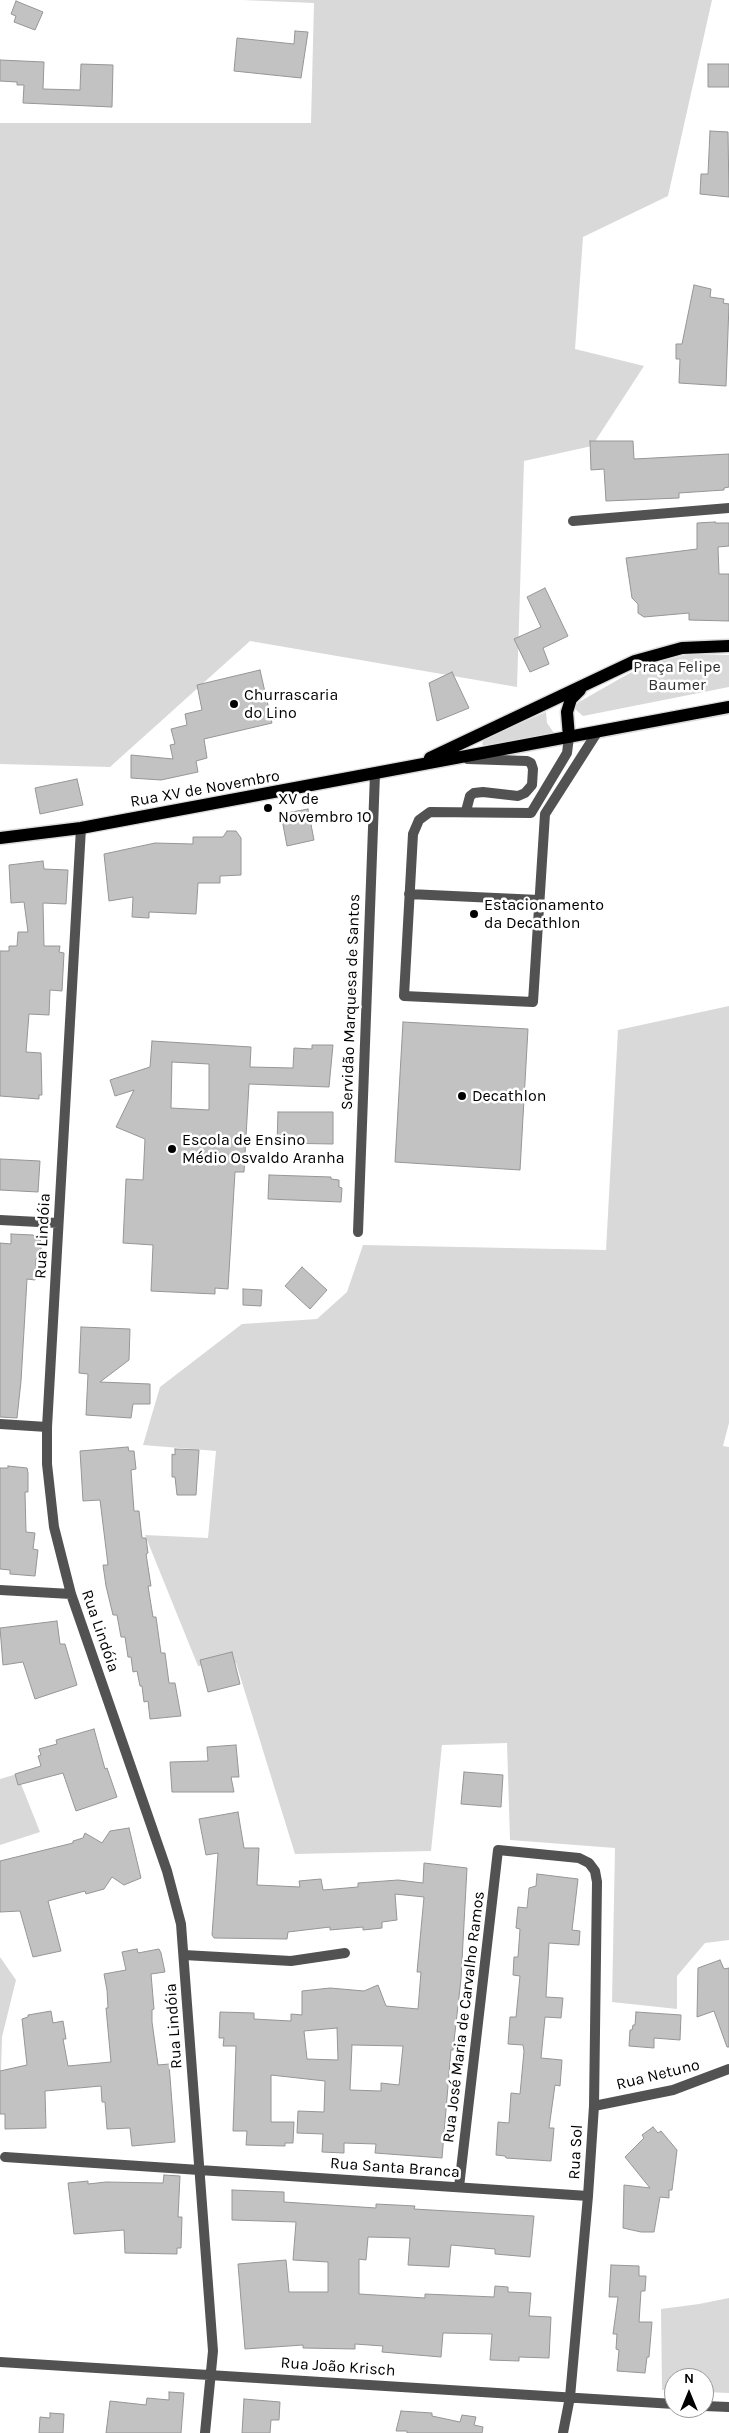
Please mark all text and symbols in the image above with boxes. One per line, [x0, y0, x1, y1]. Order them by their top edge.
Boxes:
park label: Praça Felipe Baumer [633, 657, 721, 695]
place label: Churrascaria do Lino [244, 685, 338, 723]
marker: Churrascaria do Lino [228, 698, 240, 710]
street label: Rua XV de Novembro [129, 766, 281, 812]
place label: XV de Novembro 10 [278, 789, 372, 827]
marker: XV de Novembro 10 [262, 802, 274, 814]
street label: Servidão Marquesa de Santos [338, 893, 364, 1111]
place label: Estacionamento da Decathlon [484, 895, 604, 933]
marker: Estacionamento da Decathlon [468, 908, 480, 920]
place label: Decathlon [472, 1086, 546, 1106]
marker: Decathlon [456, 1090, 468, 1102]
place label: Escola de Ensino Médio Osvaldo Aranha [182, 1130, 345, 1168]
marker: Escola de Ensino Médio Osvaldo Aranha [166, 1143, 178, 1155]
street label: Rua Lindóia [31, 1193, 55, 1279]
street label: Rua Lindóia [77, 1587, 123, 1675]
street label: Rua José Maria de Carvalho Ramos [439, 1890, 489, 2144]
street label: Rua Lindóia [161, 1983, 187, 2069]
street label: Rua Netuno [614, 2055, 702, 2095]
street label: Rua Sol [565, 2124, 587, 2180]
street label: Rua Santa Branca [329, 2154, 461, 2182]
street label: Rua João Krisch [280, 2353, 396, 2381]
north arrow [664, 2368, 714, 2418]
text: N [684, 2370, 694, 2387]

